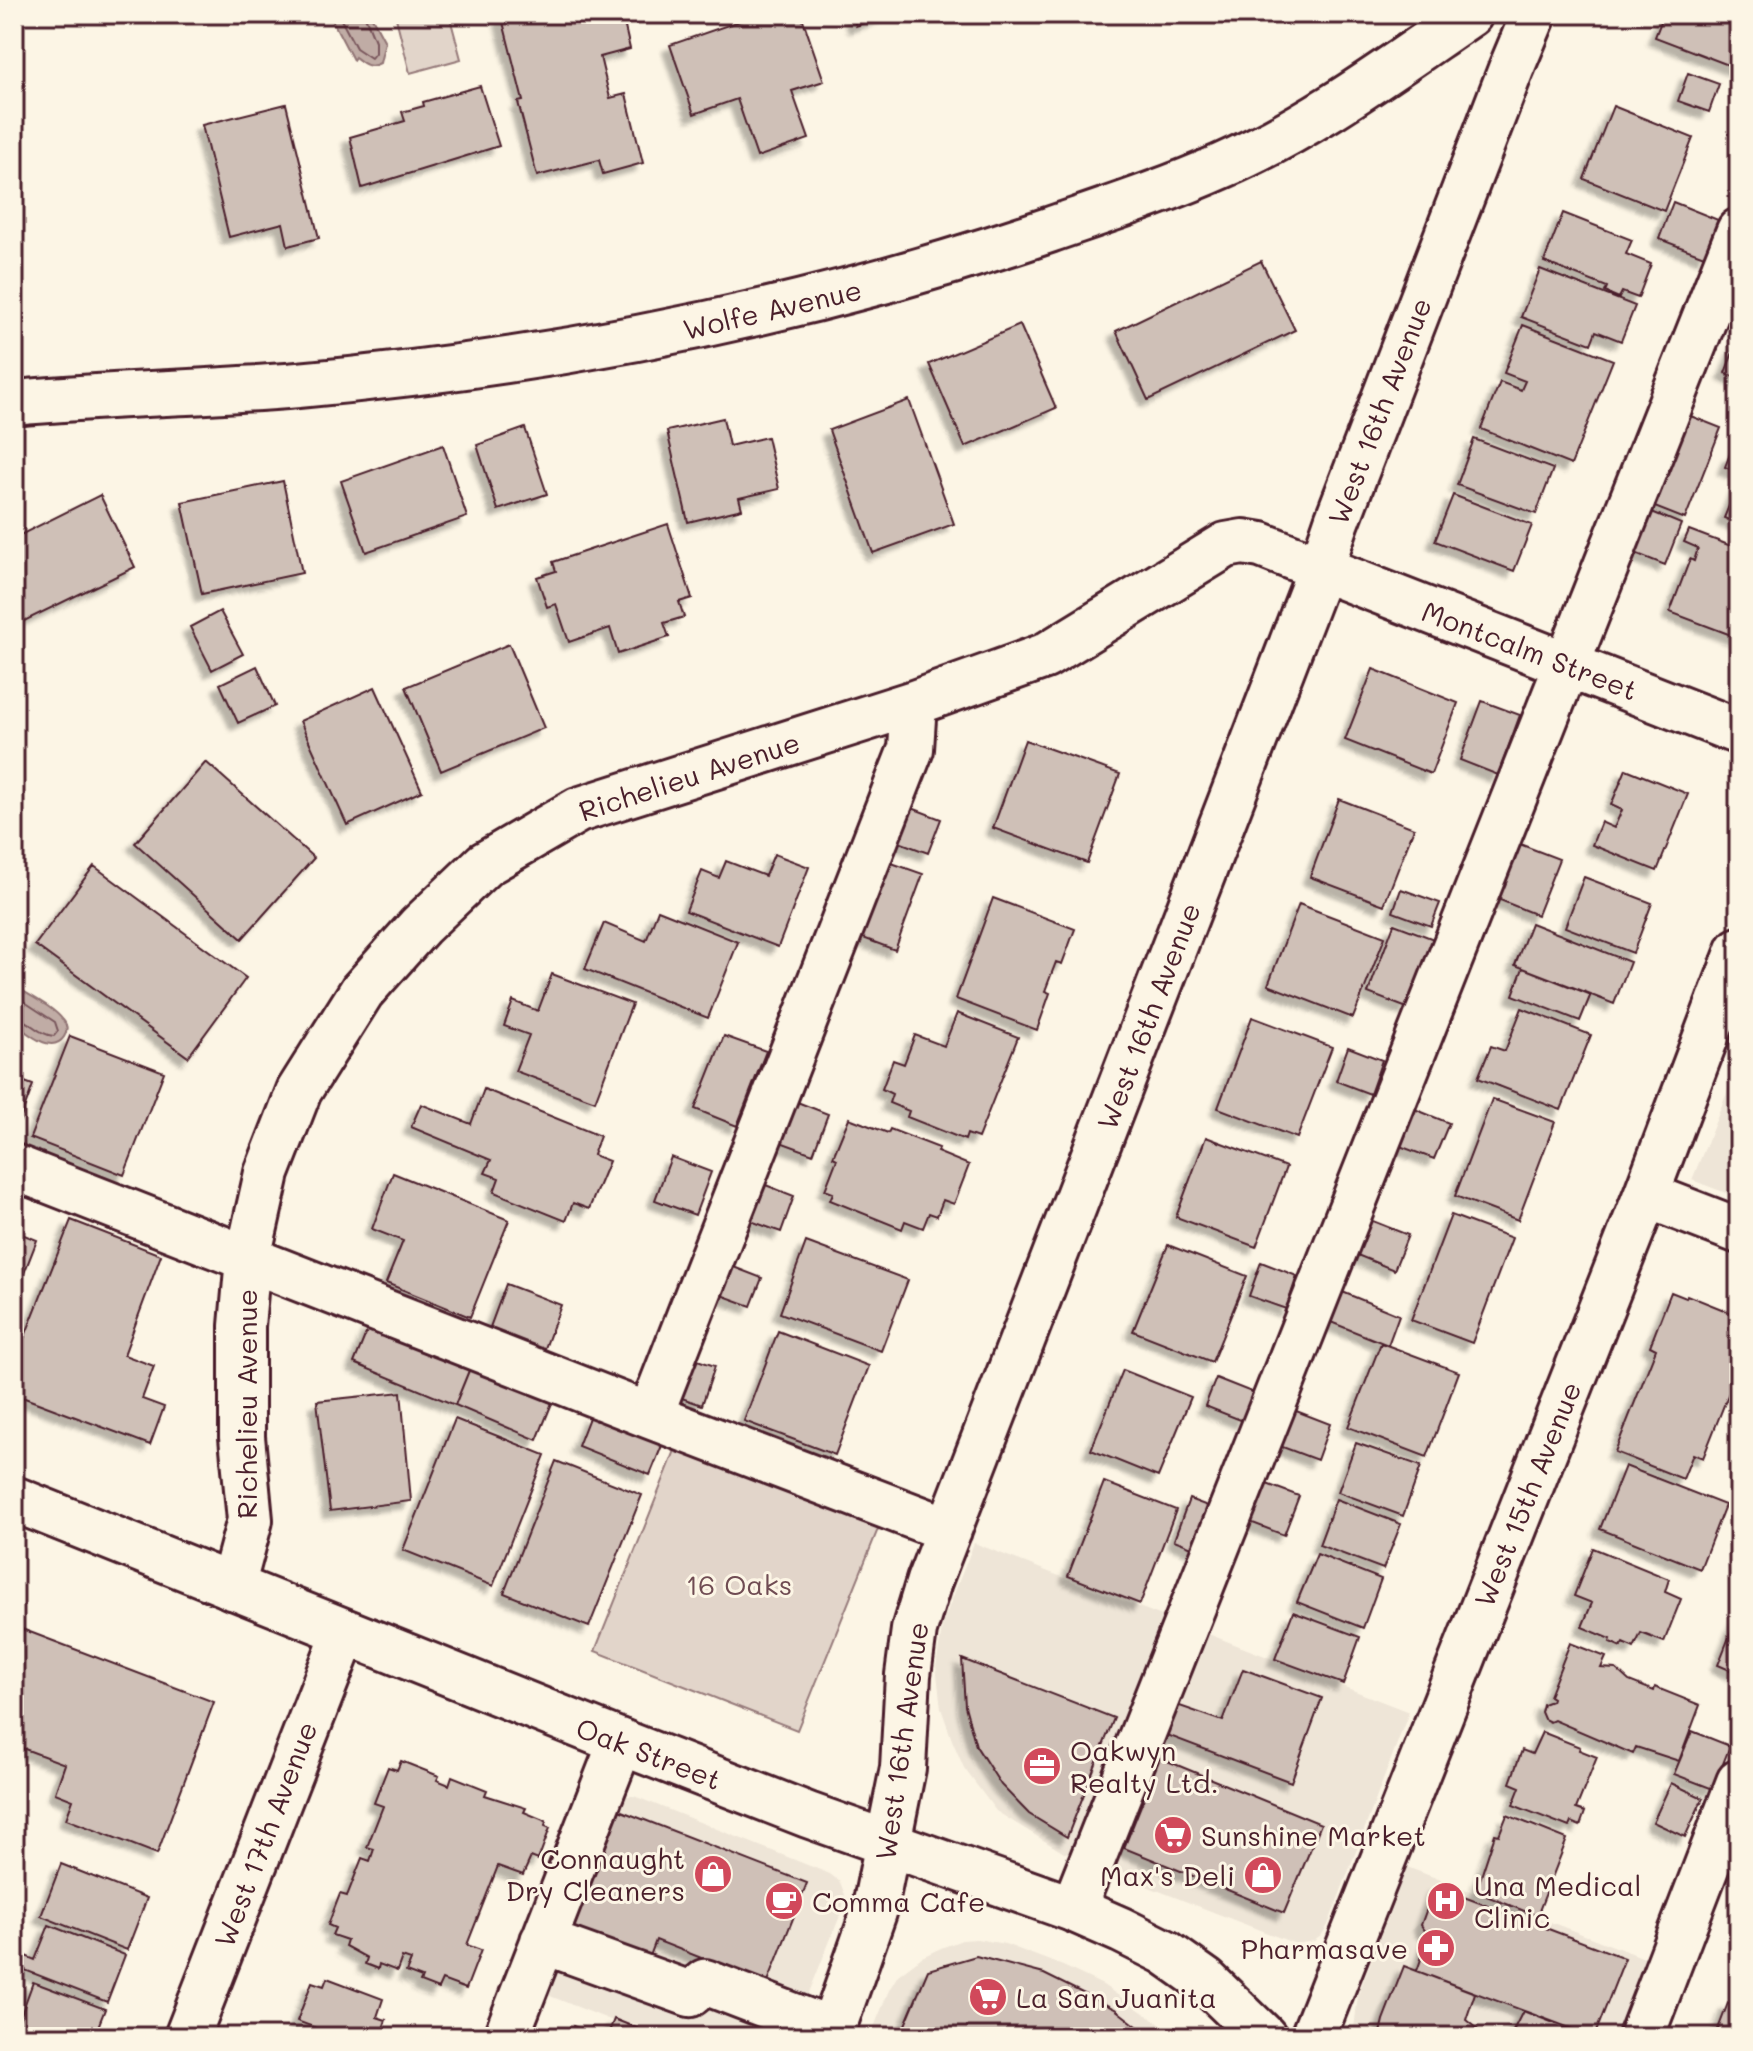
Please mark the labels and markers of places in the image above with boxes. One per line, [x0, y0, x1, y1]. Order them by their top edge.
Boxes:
place label: Oakwyn Realty Ltd. [1070, 1732, 1219, 1800]
office icon: Oakwyn Realty Ltd. [1021, 1745, 1063, 1787]
supermarket icon: Sunshine Market [1152, 1814, 1194, 1856]
place label: Sunshine Market [1201, 1817, 1426, 1853]
place label: Connaught Dry Cleaners [506, 1840, 685, 1908]
shop icon: Connaught Dry Cleaners [692, 1853, 734, 1895]
shop icon: Max's Deli [1242, 1854, 1284, 1896]
place label: Max's Deli [1100, 1857, 1235, 1893]
place label: Una Medical Clinic [1474, 1867, 1642, 1935]
cafe icon: Comma Cafe [763, 1880, 805, 1922]
hospital icon: Una Medical Clinic [1425, 1880, 1467, 1922]
place label: Comma Cafe [812, 1883, 985, 1919]
pharmacy icon: Pharmasave [1415, 1927, 1457, 1969]
place label: Pharmasave [1241, 1930, 1408, 1966]
supermarket icon: La San Juanita [967, 1976, 1009, 2018]
place label: La San Juanita [1016, 1979, 1217, 2015]

